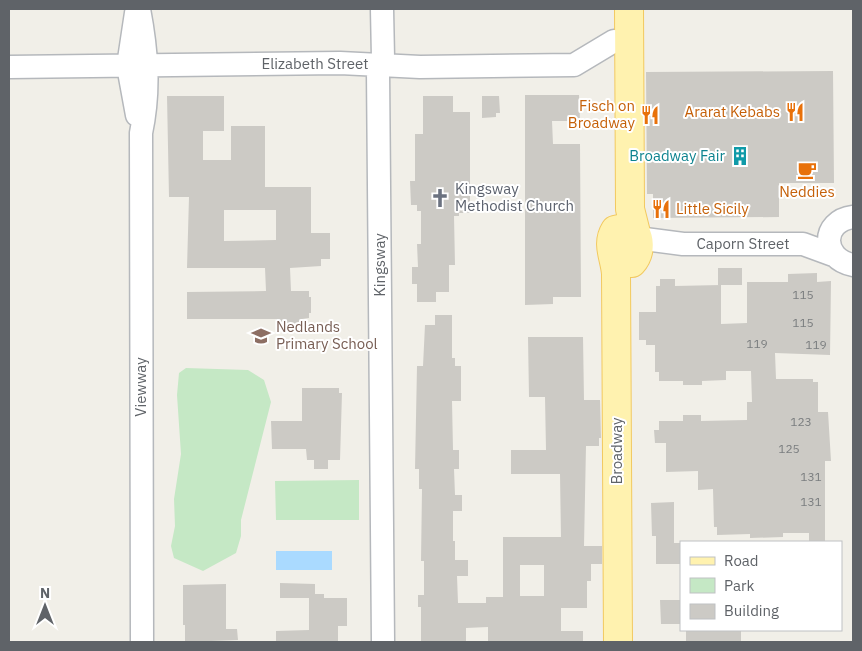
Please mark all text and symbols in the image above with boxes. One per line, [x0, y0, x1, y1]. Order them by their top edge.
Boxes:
street label: Elizabeth Street [262, 54, 368, 73]
place label: Fisch on Broadway [568, 96, 636, 132]
restaurant icon: Ararat Kebabs [784, 101, 806, 123]
place label: Ararat Kebabs [685, 102, 780, 121]
restaurant icon: Fisch on Broadway [639, 104, 661, 126]
building icon: Broadway Fair [729, 145, 751, 167]
place label: Broadway Fair [629, 146, 725, 165]
cafe icon: Neddies [796, 159, 818, 181]
place label: Kingsway Methodist Church [455, 179, 574, 215]
place label: Neddies [779, 182, 835, 201]
church icon: Kingsway Methodist Church [429, 187, 451, 209]
restaurant icon: Little Sicily [650, 198, 672, 220]
place label: Little Sicily [676, 199, 749, 218]
street label: Kingsway [370, 233, 389, 297]
street label: Caporn Street [696, 234, 790, 253]
house number: 115 [792, 287, 814, 302]
house number: 115 [792, 315, 814, 330]
place label: Nedlands Primary School [276, 317, 378, 353]
school or university icon: Nedlands Primary School [250, 325, 272, 347]
house number: 119 [746, 336, 768, 351]
house number: 119 [805, 337, 827, 352]
street label: Viewway [131, 357, 150, 417]
house number: 123 [790, 414, 812, 429]
street label: Broadway [607, 417, 626, 485]
house number: 125 [778, 441, 800, 456]
house number: 131 [800, 469, 822, 484]
house number: 131 [800, 494, 822, 509]
legend [680, 541, 842, 631]
text: Road [724, 551, 759, 570]
text: Park [724, 576, 754, 595]
north arrow [20, 581, 70, 631]
text: N [40, 584, 50, 602]
text: Building [724, 601, 779, 620]

